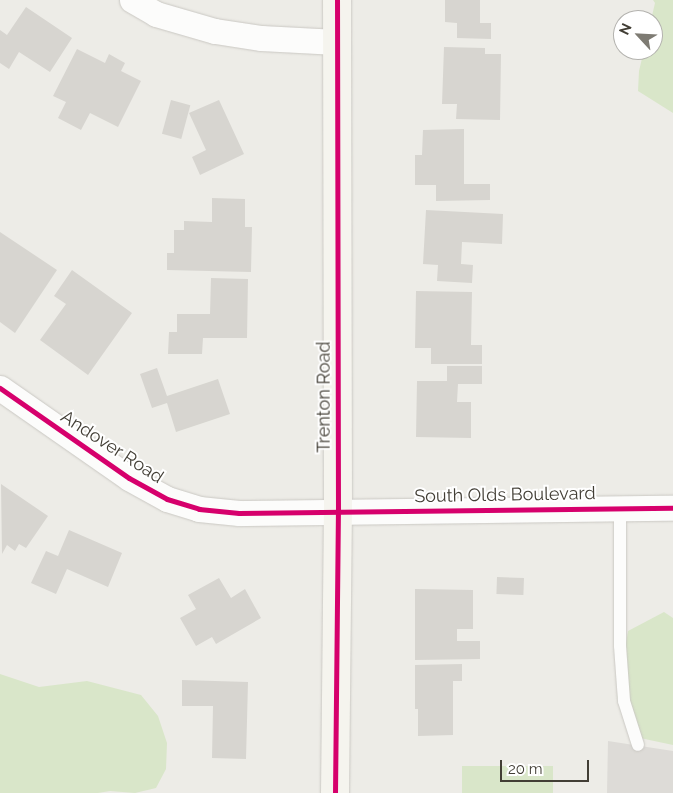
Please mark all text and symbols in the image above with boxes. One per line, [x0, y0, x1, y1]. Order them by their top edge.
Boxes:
north arrow [613, 10, 663, 60]
text: N [616, 21, 635, 37]
street label: Trenton Road [313, 341, 335, 453]
street label: Andover Road [57, 406, 167, 488]
street label: South Olds Boulevard [414, 483, 596, 507]
scale bar [503, 750, 592, 782]
text: 20 m [508, 760, 543, 778]

